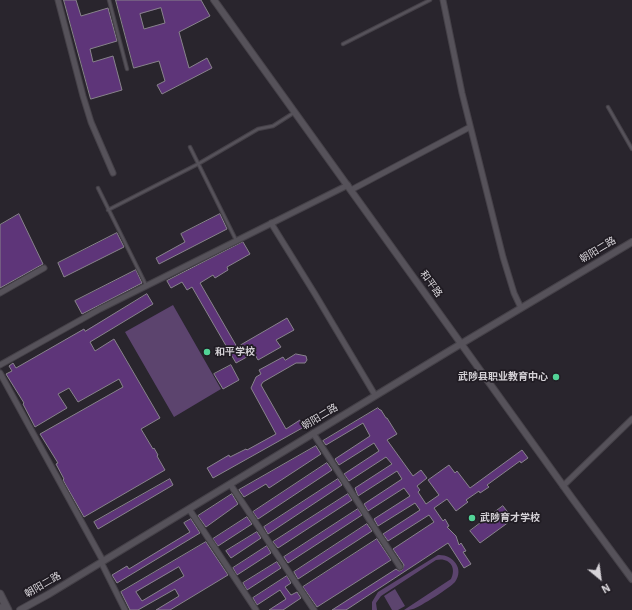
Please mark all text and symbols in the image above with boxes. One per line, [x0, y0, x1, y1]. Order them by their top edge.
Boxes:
street label: 朝阳二路 [578, 235, 618, 265]
street label: 和平路 [417, 268, 445, 300]
place label: 和平学校 [215, 346, 255, 358]
marker: 和平学校 [202, 347, 212, 357]
place label: 武陟县职业教育中心 [458, 371, 548, 383]
marker: 武陟县职业教育中心 [551, 372, 561, 382]
street label: 朝阳二路 [300, 402, 340, 432]
place label: 武陟育才学校 [480, 512, 540, 524]
marker: 武陟育才学校 [467, 513, 477, 523]
north arrow [580, 558, 620, 598]
street label: 朝阳二路 [23, 570, 63, 600]
text: N [599, 580, 613, 597]

